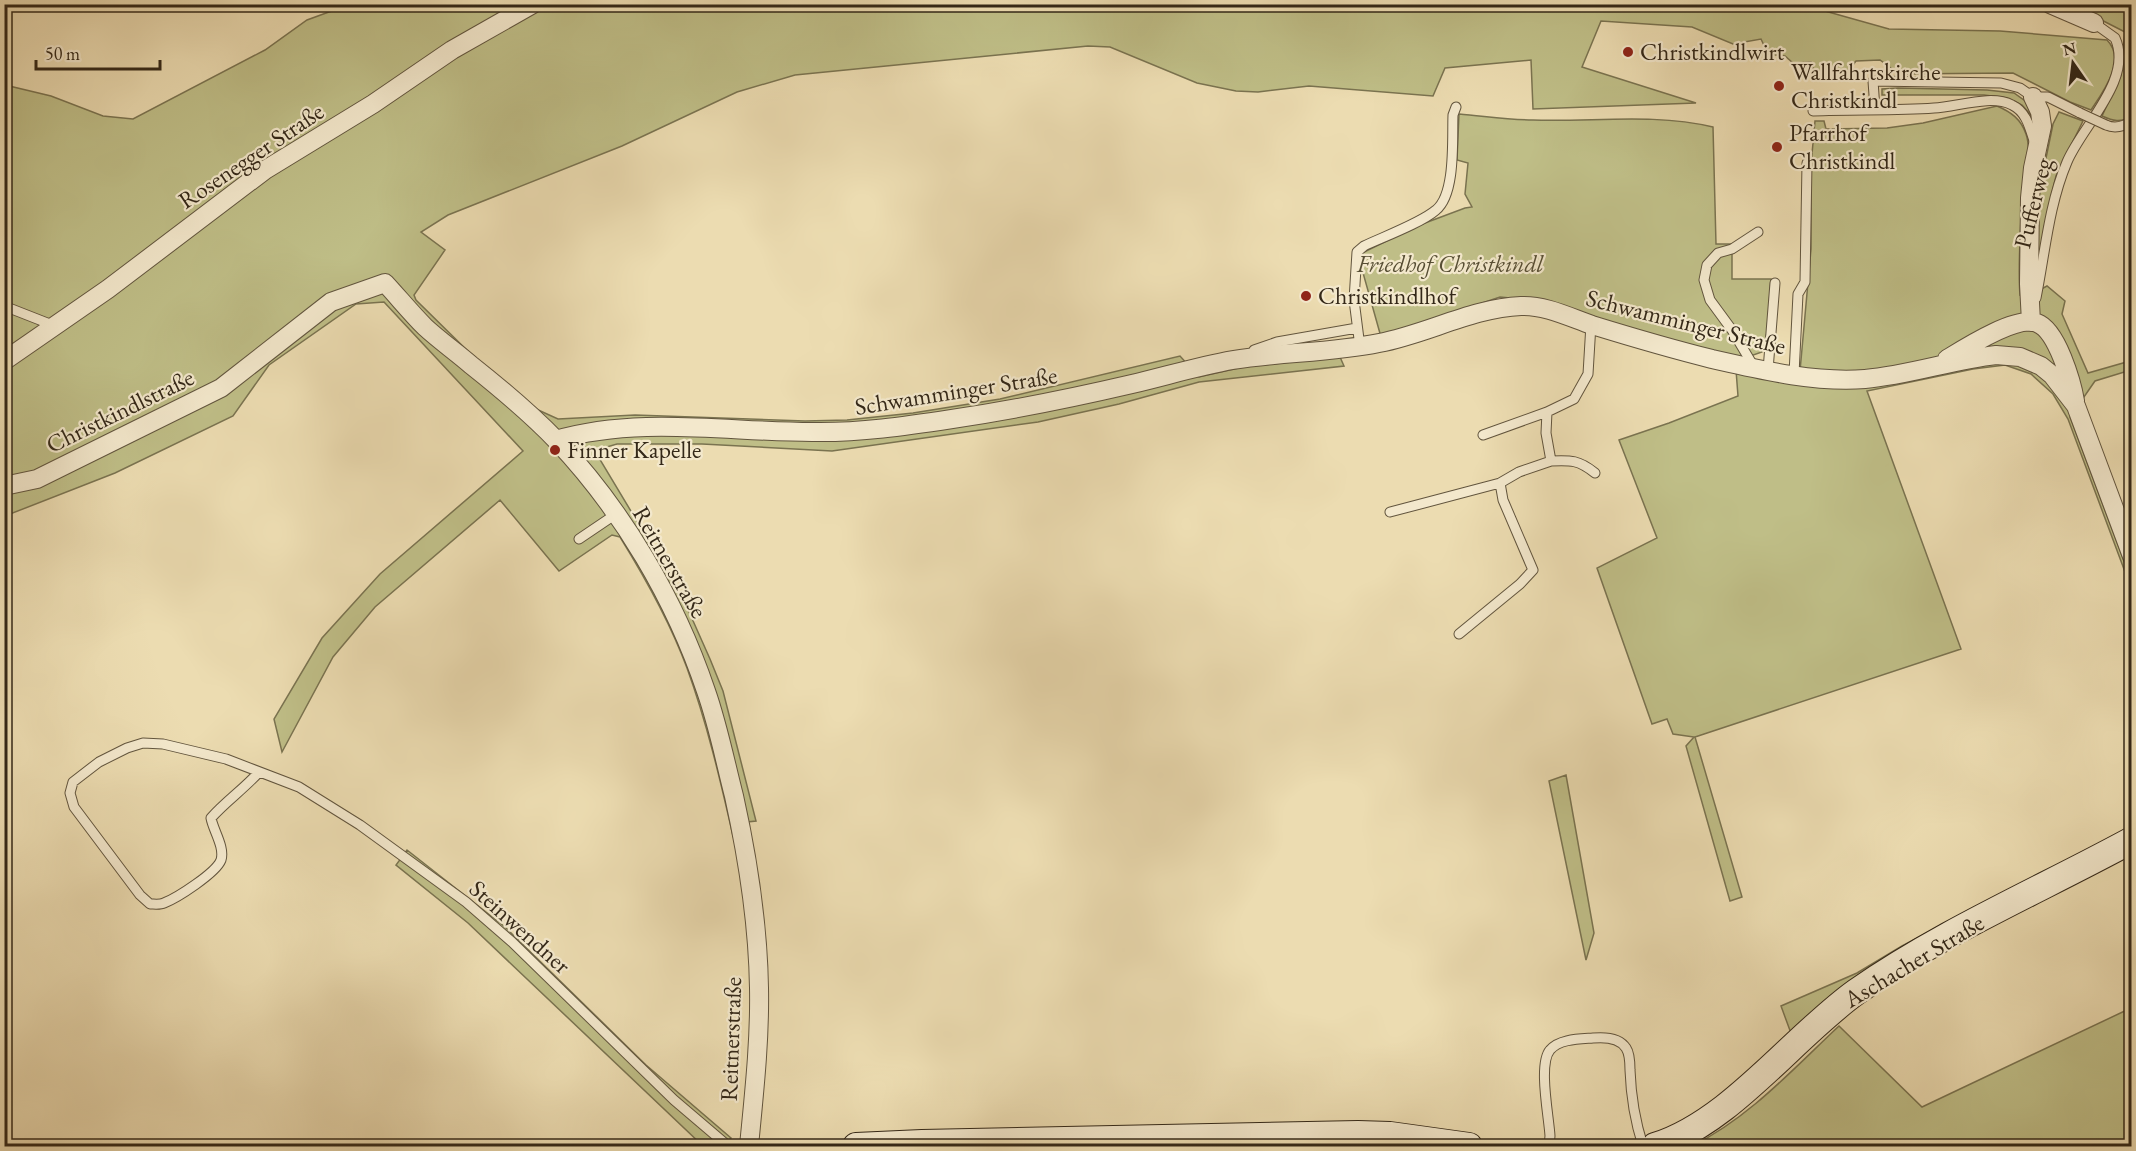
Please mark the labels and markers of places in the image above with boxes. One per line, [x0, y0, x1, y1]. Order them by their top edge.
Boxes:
place label: Christkindlwirt [1640, 36, 1785, 67]
marker: Christkindlwirt [1621, 45, 1635, 59]
place label: Wallfahrtskirche Christkindl [1791, 56, 1941, 115]
marker: Wallfahrtskirche Christkindl [1772, 79, 1786, 93]
place label: Pfarrhof Christkindl [1789, 117, 1896, 176]
marker: Pfarrhof Christkindl [1770, 140, 1784, 154]
place label: Christkindlhof [1318, 280, 1460, 311]
marker: Christkindlhof [1299, 289, 1313, 303]
place label: Finner Kapelle [567, 434, 701, 465]
marker: Finner Kapelle [548, 443, 562, 457]

